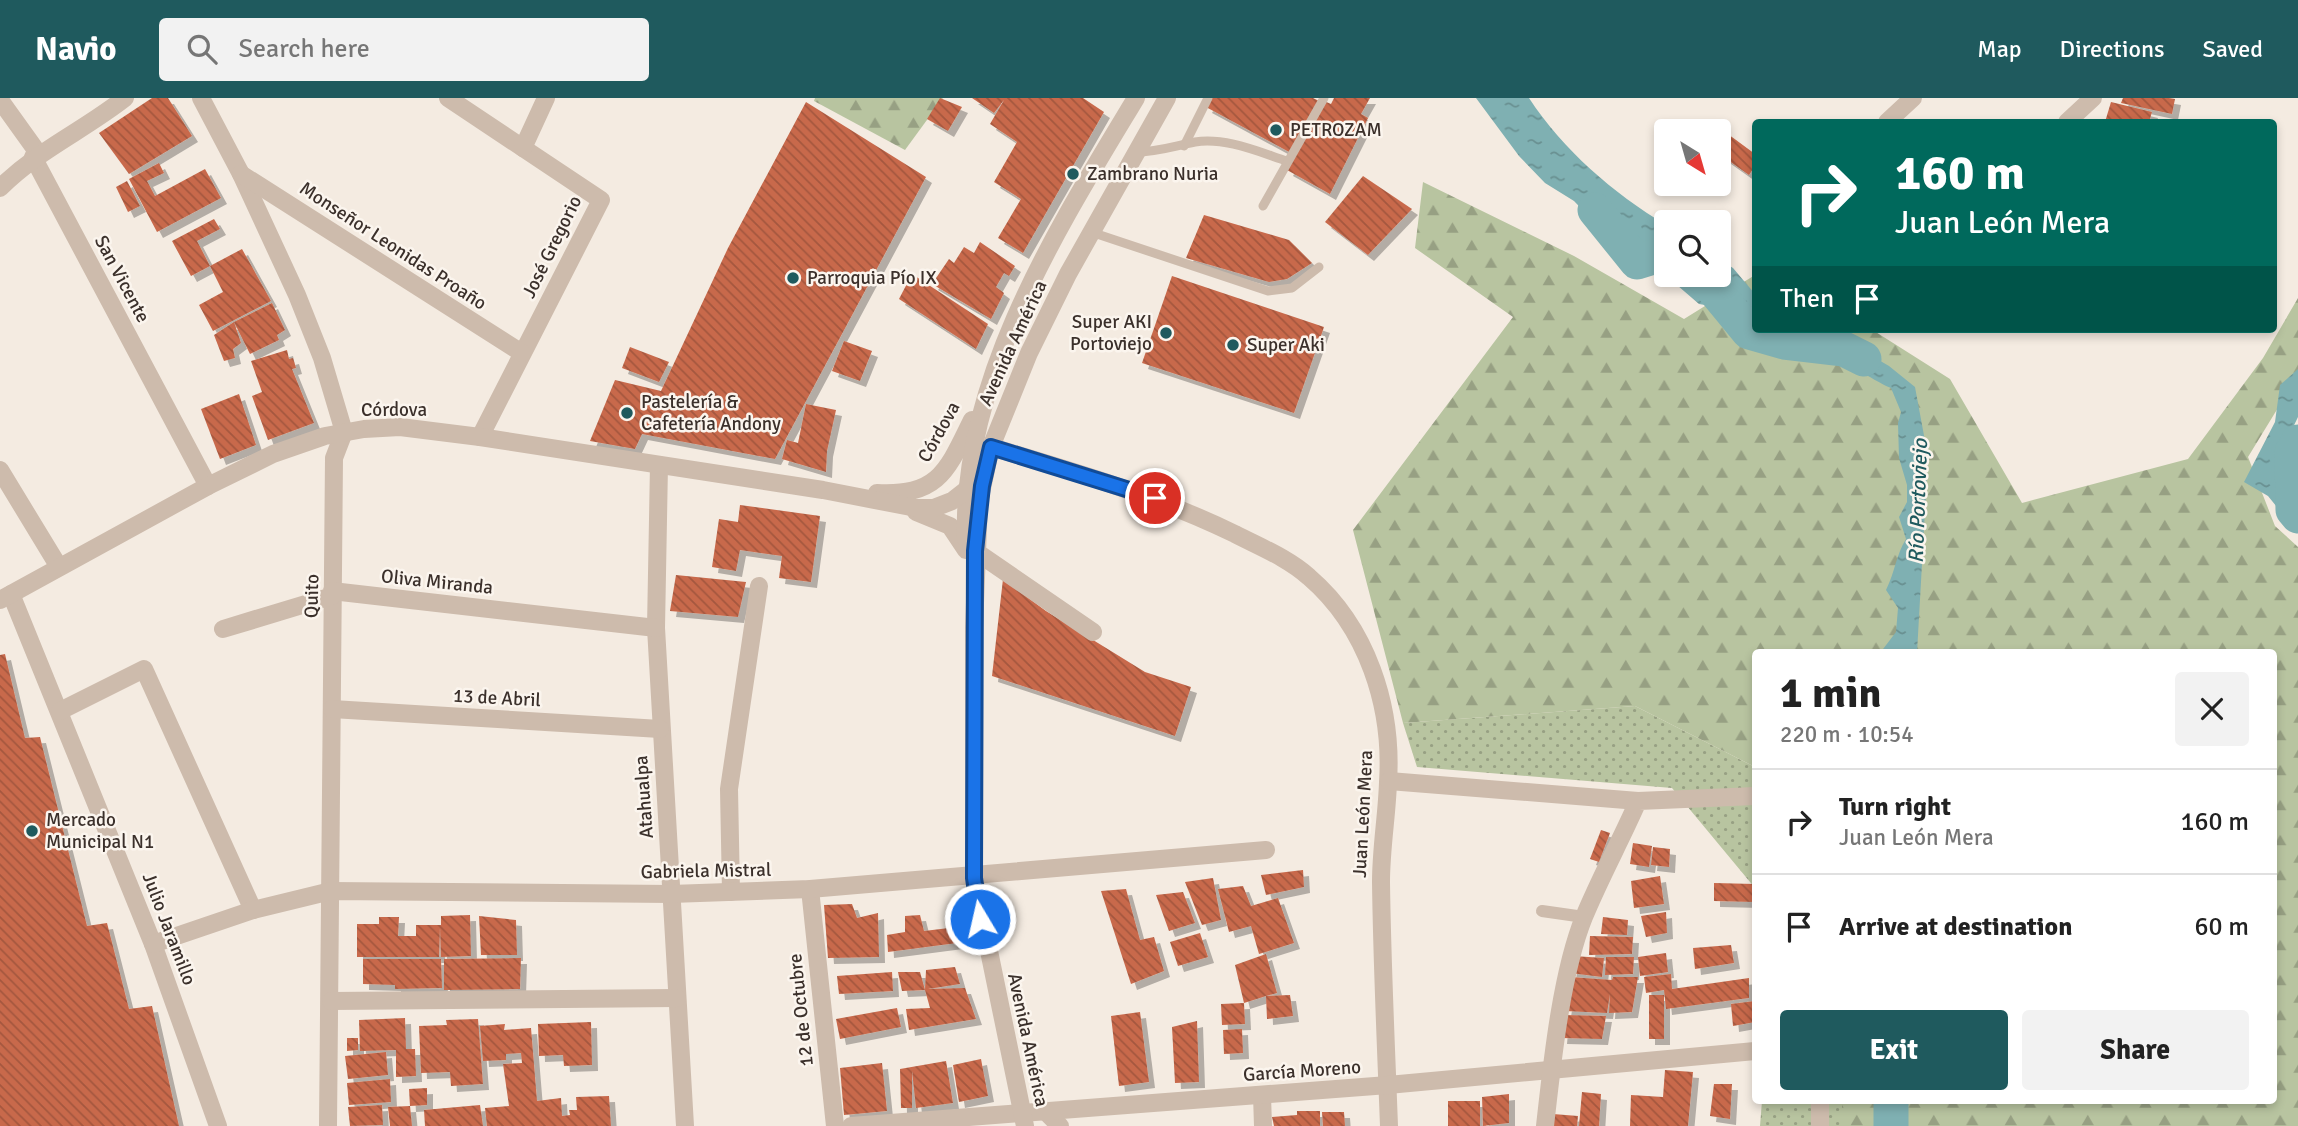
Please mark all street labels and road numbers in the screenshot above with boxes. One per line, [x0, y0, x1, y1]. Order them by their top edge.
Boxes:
street label: Monseñor Leonidas Proaño [295, 177, 491, 316]
street label: José Gregorio [517, 192, 587, 302]
street label: San Vicente [89, 231, 155, 327]
street label: Avenida América [973, 276, 1053, 410]
street label: Córdova [912, 397, 966, 467]
street label: Córdova [361, 398, 427, 422]
street label: Oliva Miranda [380, 564, 494, 600]
street label: Quito [300, 574, 324, 618]
street label: 13 de Abril [452, 684, 542, 712]
street label: Juan León Mera [1348, 750, 1378, 878]
street label: Atahualpa [629, 755, 659, 839]
street label: Gabriela Mistral [640, 858, 772, 884]
street label: Julio Jaramillo [137, 869, 202, 989]
street label: 12 de Octubre [783, 952, 819, 1068]
street label: Avenida América [1002, 971, 1054, 1109]
street label: García Moreno [1242, 1055, 1362, 1087]

